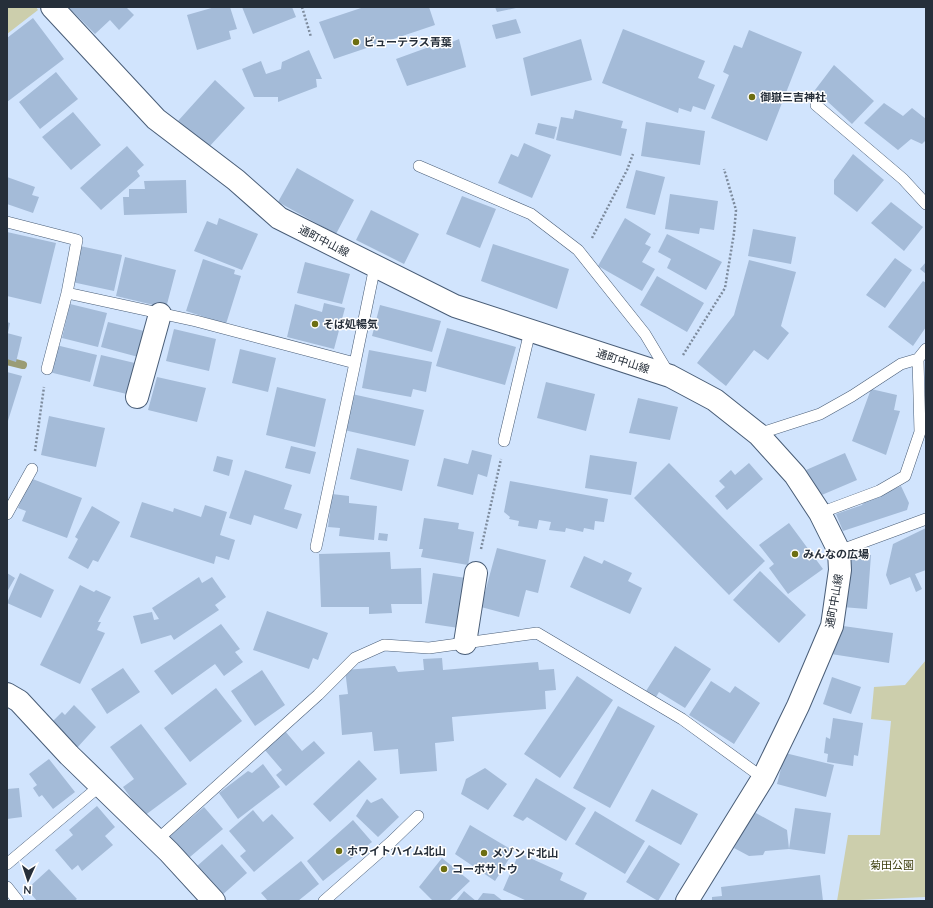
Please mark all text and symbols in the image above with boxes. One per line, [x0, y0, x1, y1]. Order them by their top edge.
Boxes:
place label: ビューテラス青葉 [364, 35, 452, 50]
marker: ビューテラス青葉 [351, 37, 361, 47]
place label: 御嶽三吉神社 [760, 90, 826, 105]
marker: 御嶽三吉神社 [747, 92, 757, 102]
street label: 通町中山線 [296, 222, 352, 261]
place label: そば処暢気 [323, 317, 378, 332]
marker: そば処暢気 [310, 319, 320, 329]
street label: 通町中山線 [594, 346, 651, 377]
place label: みんなの広場 [803, 547, 869, 562]
marker: みんなの広場 [790, 549, 800, 559]
street label: 通町中山線 [822, 573, 847, 629]
place label: ホワイトハイム北山 [347, 844, 446, 859]
marker: ホワイトハイム北山 [334, 846, 344, 856]
place label: メゾンド北山 [492, 846, 558, 861]
marker: メゾンド北山 [479, 848, 489, 858]
park label: 菊田公園 [870, 858, 914, 873]
north arrow [8, 860, 48, 900]
place label: コーポサトウ [452, 862, 518, 877]
marker: コーポサトウ [439, 864, 449, 874]
text: N [23, 882, 32, 897]

